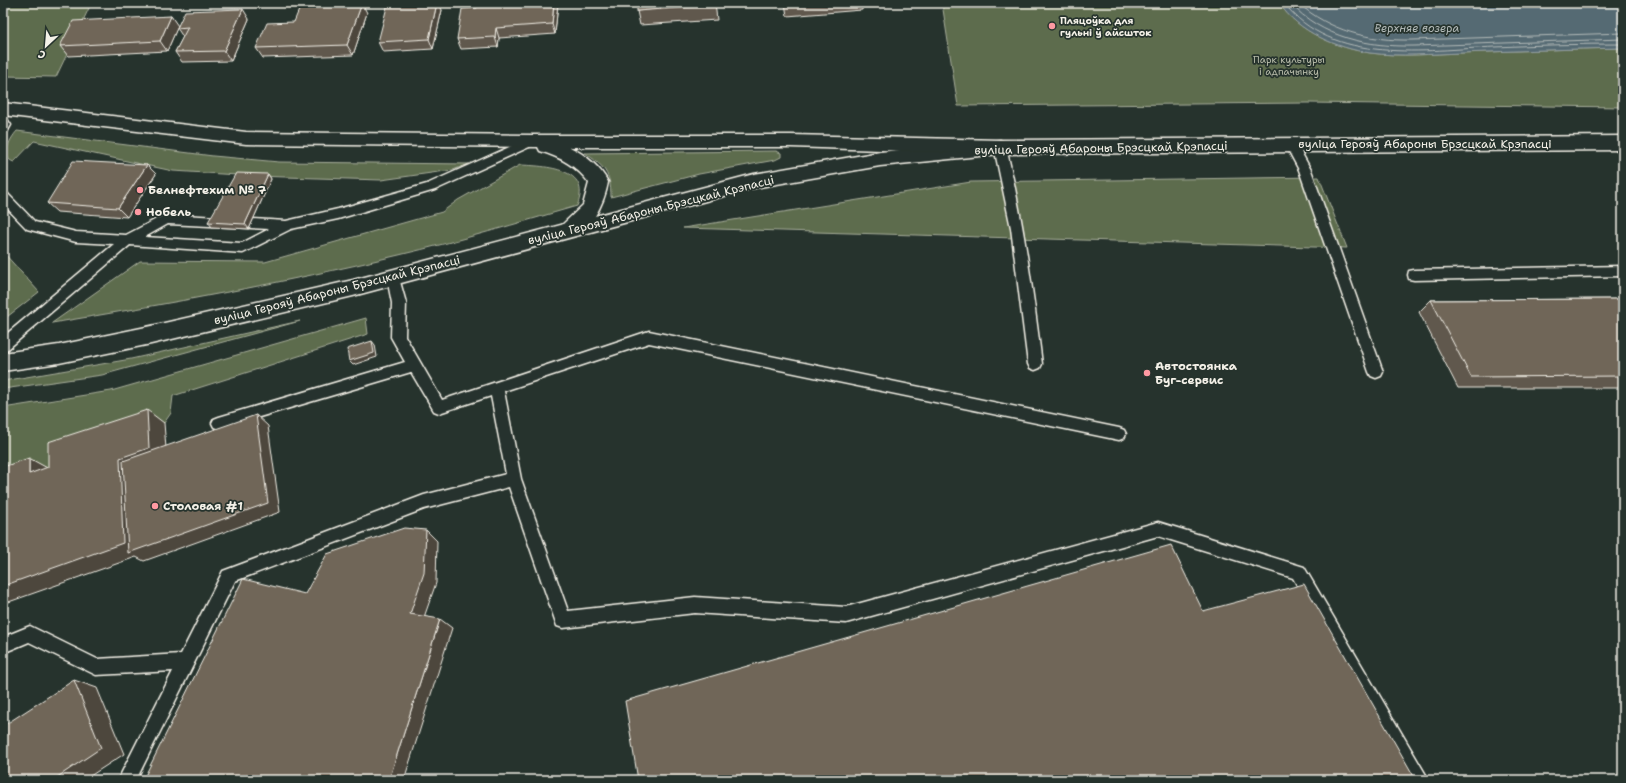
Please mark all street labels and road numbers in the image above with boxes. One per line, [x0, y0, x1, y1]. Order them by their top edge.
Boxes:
street label: вуліца Герояў Абароны Брэсцкай Крэпасці [1298, 136, 1552, 152]
street label: вуліца Герояў Абароны Брэсцкай Крэпасці [974, 138, 1228, 158]
street label: вуліца Герояў Абароны Брэсцкай Крэпасці [526, 172, 776, 248]
street label: вуліца Герояў Абароны Брэсцкай Крэпасці [212, 252, 462, 328]

